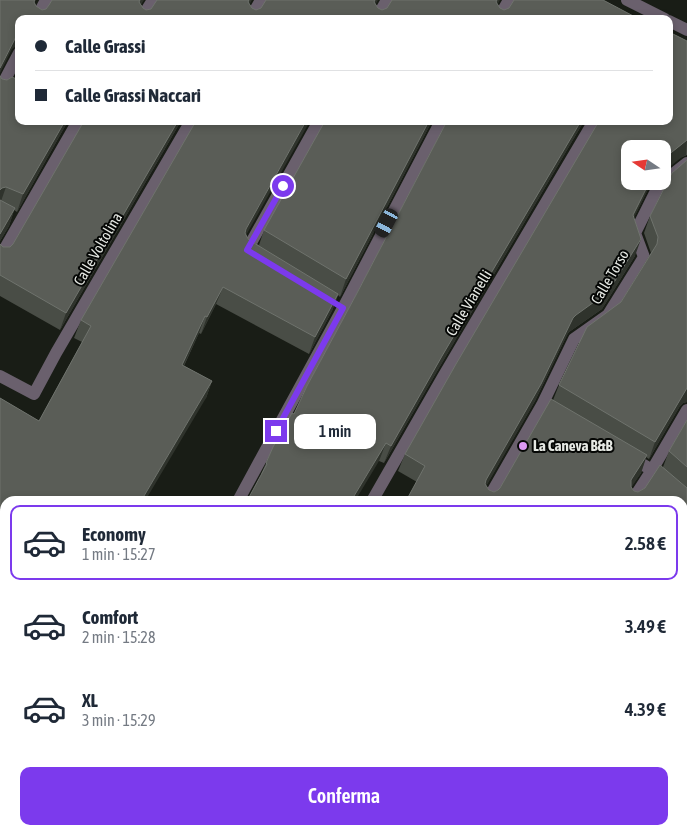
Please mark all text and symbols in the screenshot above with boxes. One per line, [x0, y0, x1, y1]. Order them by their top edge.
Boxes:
text: Calle Grassi [65, 35, 145, 57]
text: Calle Grassi Naccari [65, 84, 201, 106]
north arrow [621, 140, 671, 190]
map controls [621, 140, 671, 190]
route start [272, 175, 294, 197]
car [373, 206, 400, 240]
street label: Calle Voltolina [70, 209, 125, 288]
street label: Calle Torso [587, 247, 632, 307]
street label: Calle Vianelli [442, 267, 495, 339]
callout: 1 min [294, 414, 376, 448]
route end [265, 420, 287, 442]
text: 1 min [319, 422, 351, 440]
place label: La Caneva B&B [533, 437, 613, 454]
marker: La Caneva B&B [517, 440, 529, 452]
icon: car [22, 520, 67, 565]
text: Economy [82, 523, 146, 545]
text: 2.58 € [625, 532, 666, 554]
text: 1 min · 15:27 [82, 545, 155, 563]
icon: car [22, 603, 67, 648]
text: Comfort [82, 606, 138, 628]
text: 3.49 € [625, 615, 666, 637]
text: 2 min · 15:28 [82, 628, 155, 646]
icon: car [22, 686, 67, 731]
text: XL [82, 689, 98, 711]
text: 4.39 € [625, 698, 666, 720]
text: 3 min · 15:29 [82, 711, 155, 729]
button: Conferma [20, 767, 668, 825]

